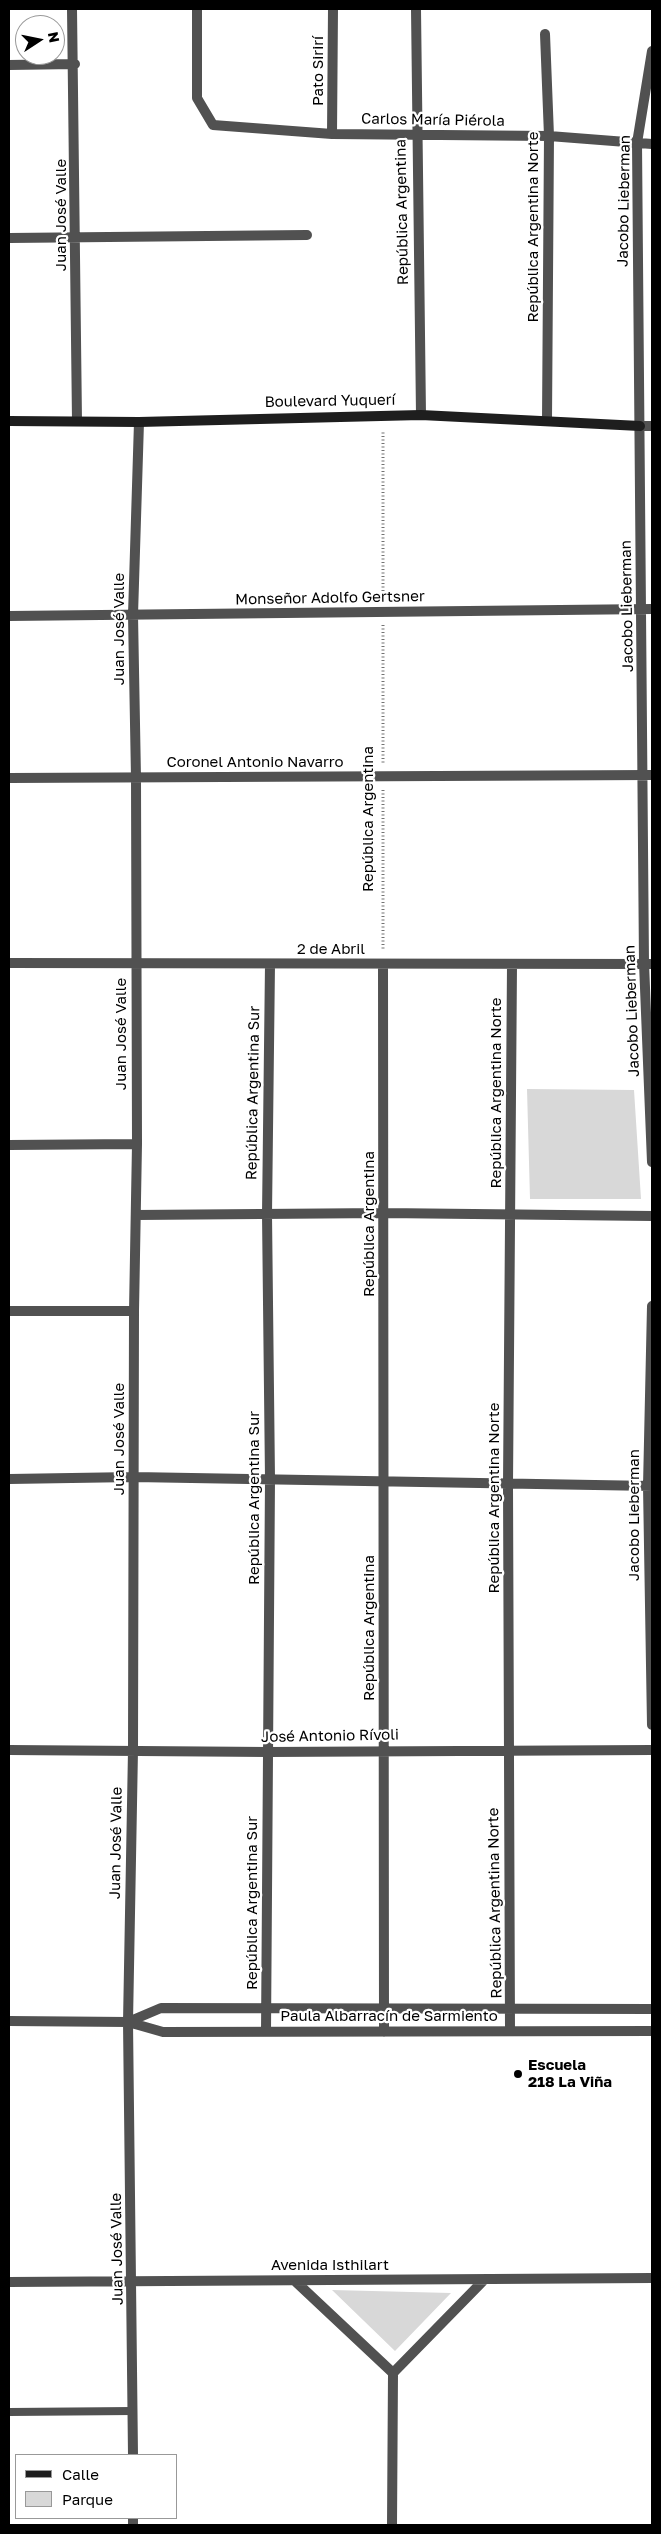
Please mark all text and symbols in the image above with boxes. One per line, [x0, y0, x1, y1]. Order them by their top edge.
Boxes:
north arrow [15, 15, 65, 65]
text: N [45, 30, 64, 44]
street label: Pato Sirirí [309, 36, 327, 106]
street label: Carlos María Piérola [361, 110, 505, 130]
street label: República Argentina Norte [524, 132, 542, 322]
street label: Jacobo Lieberman [614, 135, 634, 267]
street label: República Argentina [392, 139, 412, 285]
street label: Juan José Valle [52, 159, 70, 271]
street label: Boulevard Yuquerí [264, 391, 396, 411]
street label: Jacobo Lieberman [617, 540, 637, 672]
street label: Juan José Valle [110, 573, 128, 685]
street label: Monseñor Adolfo Gertsner [235, 587, 425, 609]
street label: República Argentina [359, 746, 377, 892]
street label: Coronel Antonio Navarro [166, 753, 344, 771]
street label: 2 de Abril [297, 940, 365, 958]
street label: Jacobo Lieberman [621, 945, 643, 1077]
street label: Juan José Valle [112, 978, 130, 1090]
street label: República Argentina Norte [487, 998, 505, 1188]
street label: República Argentina Sur [242, 1006, 264, 1180]
street label: República Argentina [360, 1151, 378, 1297]
street label: Juan José Valle [110, 1383, 128, 1495]
street label: República Argentina Norte [485, 1403, 503, 1593]
street label: República Argentina Sur [245, 1411, 263, 1585]
street label: Jacobo Lieberman [625, 1449, 643, 1581]
street label: República Argentina [360, 1555, 378, 1701]
street label: José Antonio Rívoli [261, 1726, 399, 1746]
street label: Juan José Valle [106, 1787, 126, 1899]
street label: República Argentina Norte [484, 1807, 506, 1999]
street label: República Argentina Sur [243, 1816, 261, 1990]
street label: Paula Albarracín de Sarmiento [280, 2007, 498, 2025]
place label: Escuela 218 La Viña [528, 2056, 612, 2091]
marker: Escuela 218 La Viña [512, 2068, 524, 2080]
street label: Juan José Valle [107, 2193, 127, 2305]
street label: Avenida Isthilart [271, 2256, 389, 2274]
legend [15, 2454, 178, 2519]
text: Calle [62, 2465, 99, 2483]
text: Parque [62, 2490, 113, 2508]

